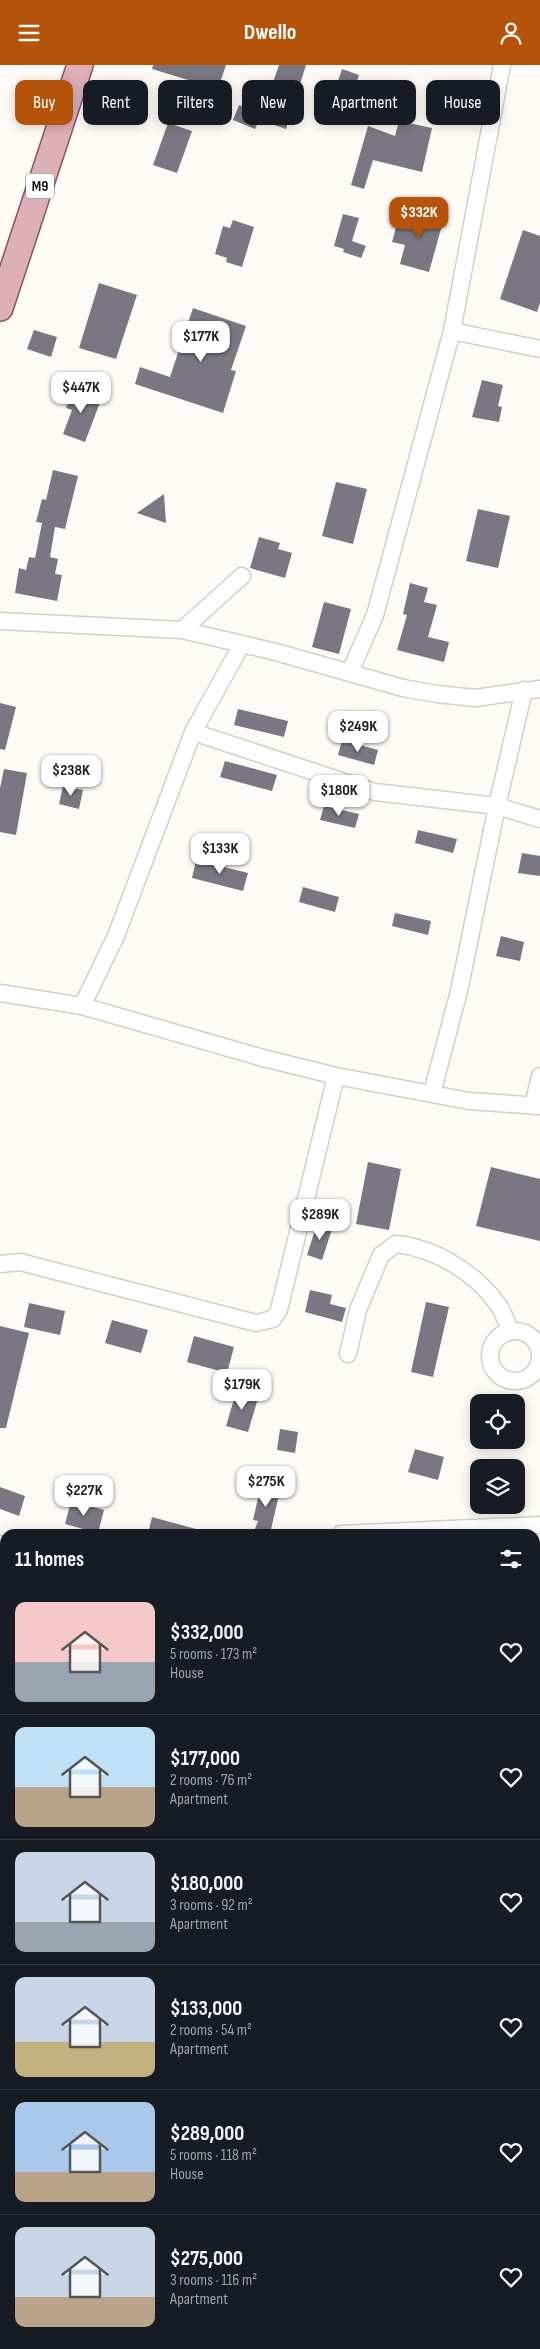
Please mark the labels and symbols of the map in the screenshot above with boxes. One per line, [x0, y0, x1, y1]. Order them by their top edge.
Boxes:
road number: M9 [26, 173, 54, 199]
pin: $332K [384, 197, 454, 239]
pin: $177K [166, 321, 236, 363]
pin: $447K [46, 371, 116, 414]
pin: $249K [323, 711, 393, 753]
pin: $238K [36, 755, 106, 797]
pin: $180K [304, 775, 374, 817]
pin: $133K [185, 833, 255, 875]
pin: $289K [285, 1199, 355, 1241]
pin: $179K [207, 1369, 277, 1411]
pin: $275K [231, 1465, 301, 1508]
pin: $227K [49, 1475, 119, 1517]

